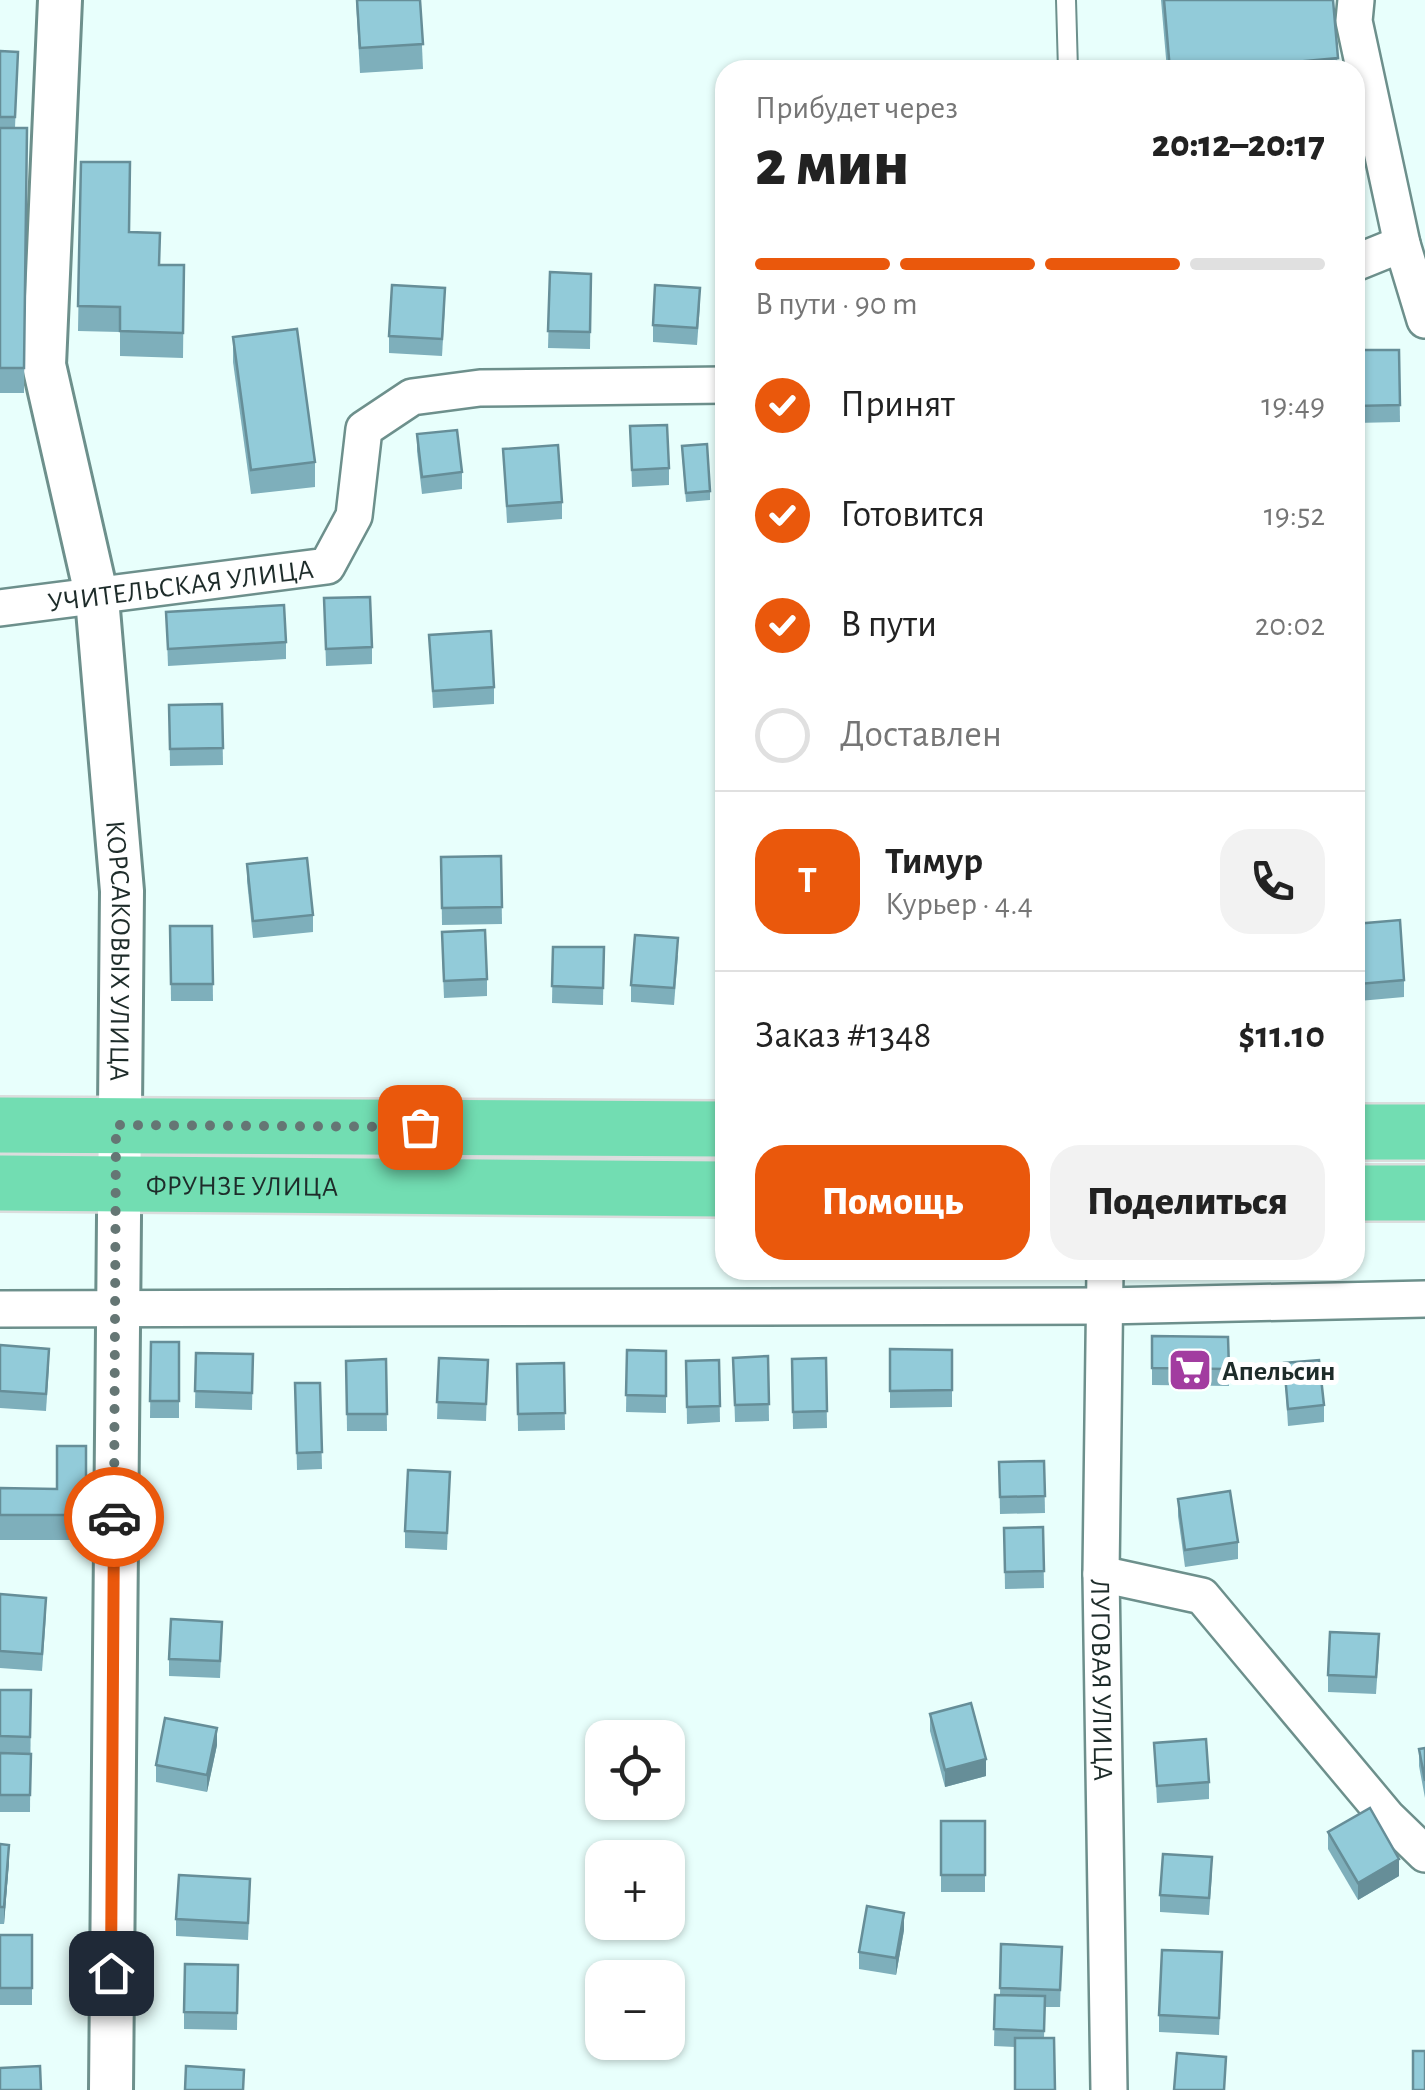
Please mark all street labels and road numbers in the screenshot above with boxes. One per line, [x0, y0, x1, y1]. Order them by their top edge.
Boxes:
street label: УЧИТЕЛЬСКАЯ УЛИЦА [46, 556, 315, 618]
street label: КОРСАКОВЫХ УЛИЦА [100, 819, 134, 1082]
street label: ФРУНЗЕ УЛИЦА [146, 1172, 338, 1202]
street label: ЛУГОВАЯ УЛИЦА [1085, 1579, 1116, 1781]

